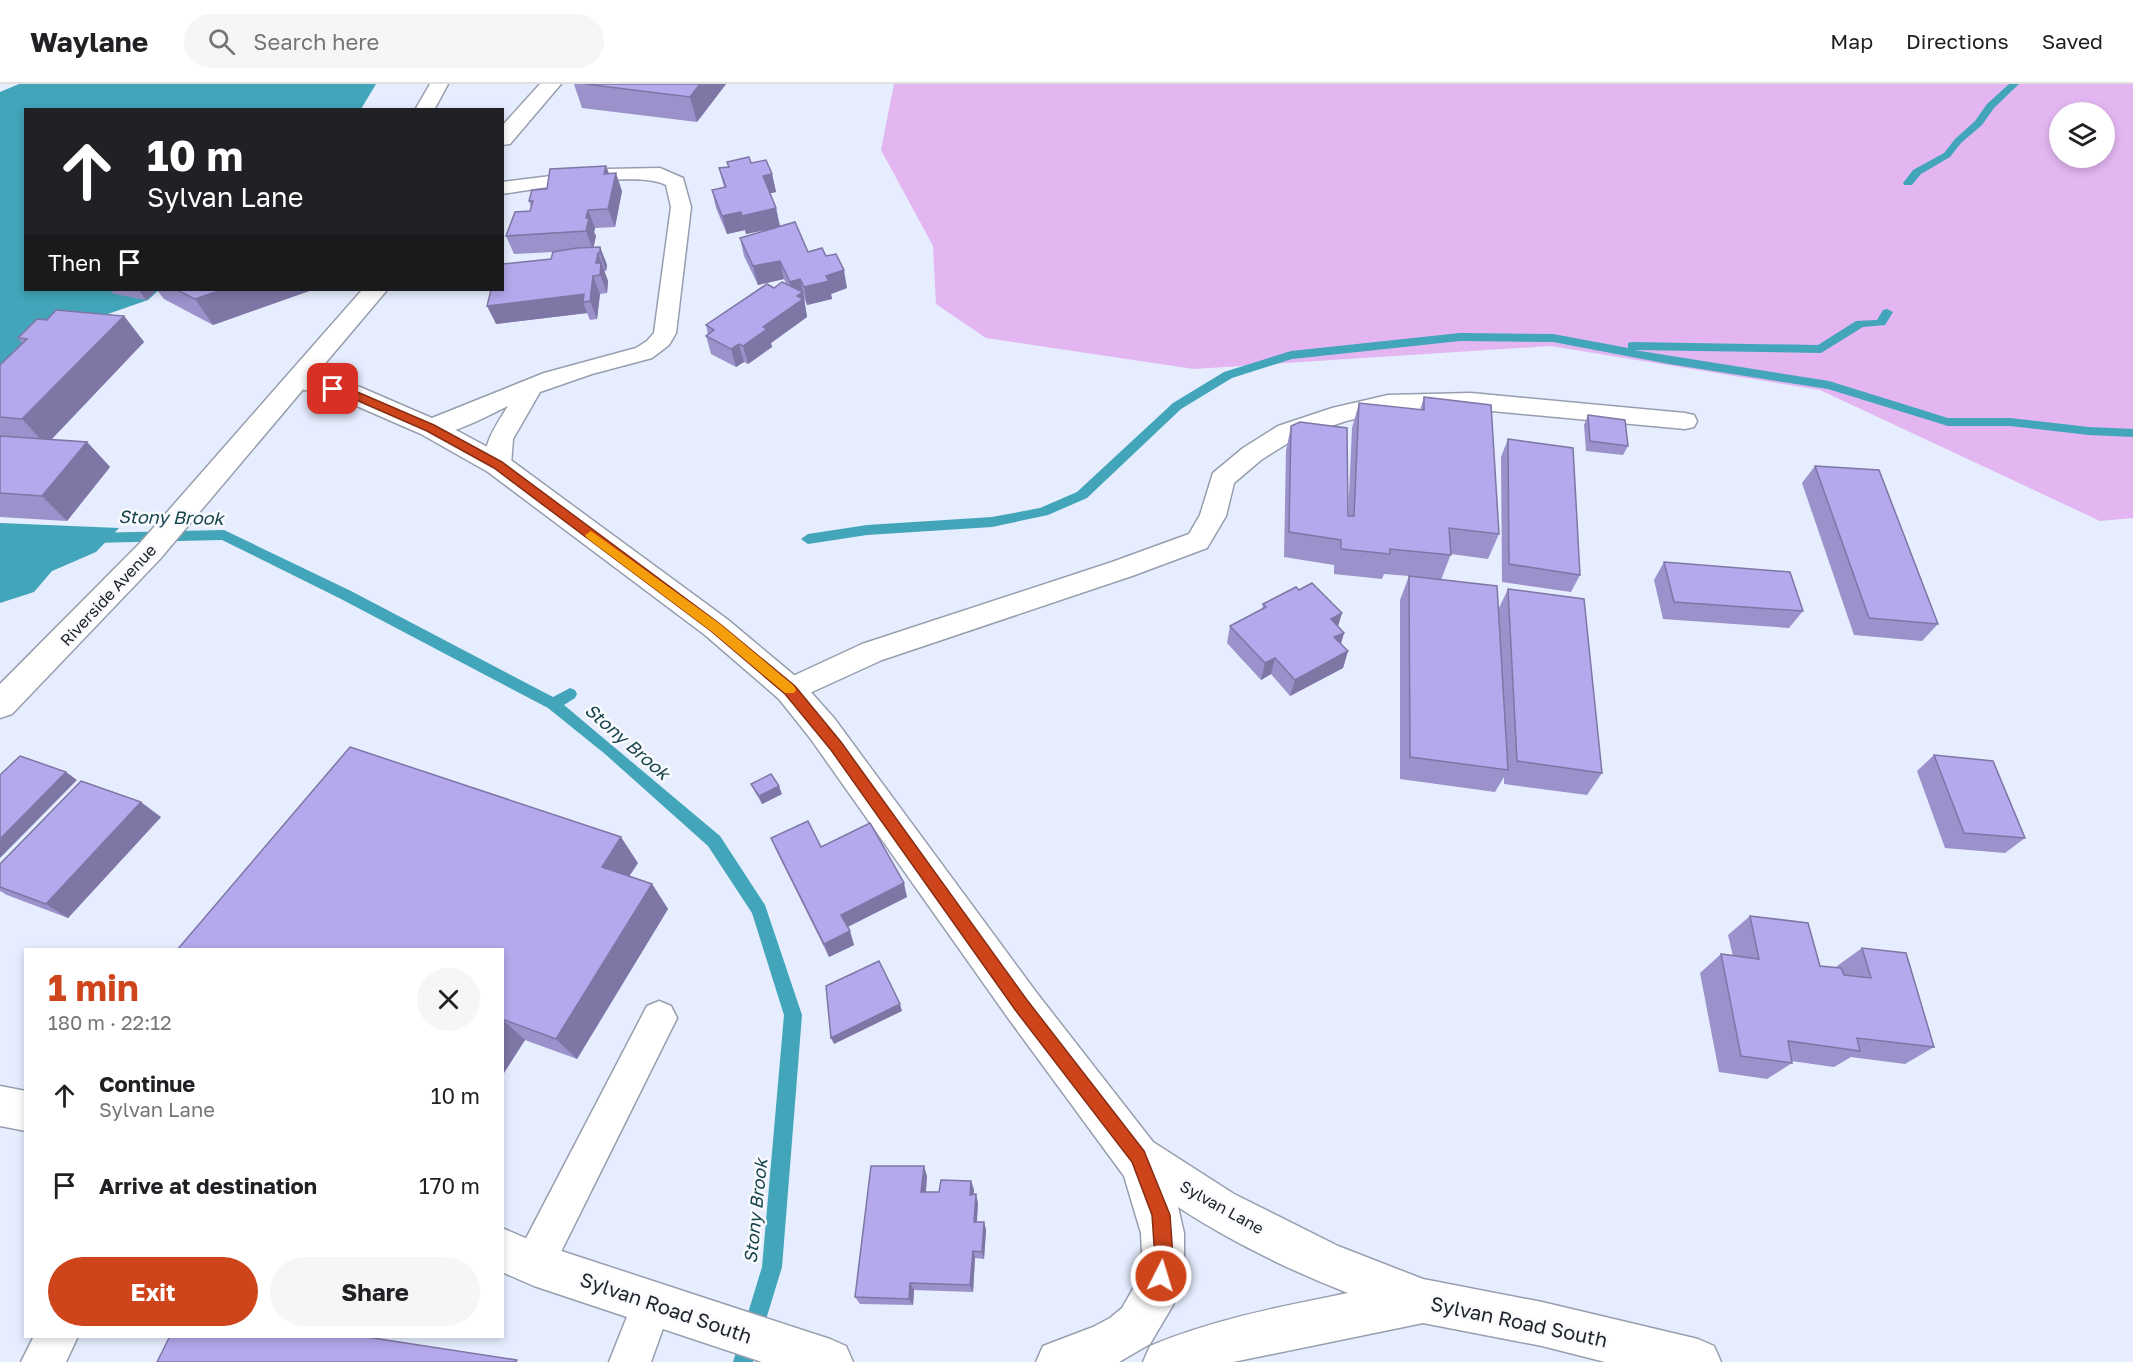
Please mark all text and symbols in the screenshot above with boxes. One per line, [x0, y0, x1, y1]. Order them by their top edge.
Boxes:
search box [184, 14, 604, 68]
text: Waylane [30, 25, 148, 58]
icon: search [205, 25, 238, 58]
text: Search here [253, 28, 379, 55]
text: Map [1830, 28, 1873, 54]
text: Directions [1906, 28, 2009, 54]
text: Saved [2042, 28, 2103, 54]
map controls [2049, 102, 2115, 168]
button: layers [2049, 102, 2115, 168]
text: 10 m [147, 130, 243, 180]
icon: ahead [48, 132, 126, 210]
text: Sylvan Lane [147, 181, 303, 213]
icon: arrive [113, 246, 146, 279]
text: Then [48, 249, 101, 276]
pin [307, 363, 358, 414]
icon: arrive [316, 372, 349, 405]
water label: Stony Brook [118, 505, 226, 529]
street label: Riverside Avenue [56, 540, 160, 650]
water label: Stony Brook [581, 698, 676, 785]
text: 1 min [48, 966, 139, 1009]
button: close [417, 968, 480, 1031]
text: 180 m · 22:12 [48, 1010, 172, 1034]
text: Continue [99, 1070, 195, 1097]
icon: ahead [48, 1079, 81, 1112]
text: 10 m [431, 1082, 480, 1109]
text: Sylvan Lane [99, 1097, 215, 1121]
water label: Stony Brook [739, 1156, 772, 1264]
icon: arrive [48, 1169, 81, 1202]
text: Arrive at destination [99, 1172, 317, 1199]
text: 170 m [419, 1172, 480, 1199]
street label: Sylvan Lane [1177, 1176, 1267, 1238]
position arrow [1129, 1244, 1193, 1308]
button: Exit [48, 1257, 258, 1326]
button: Share [270, 1257, 480, 1326]
street label: Sylvan Road South [577, 1266, 755, 1348]
street label: Sylvan Road South [1429, 1291, 1610, 1351]

